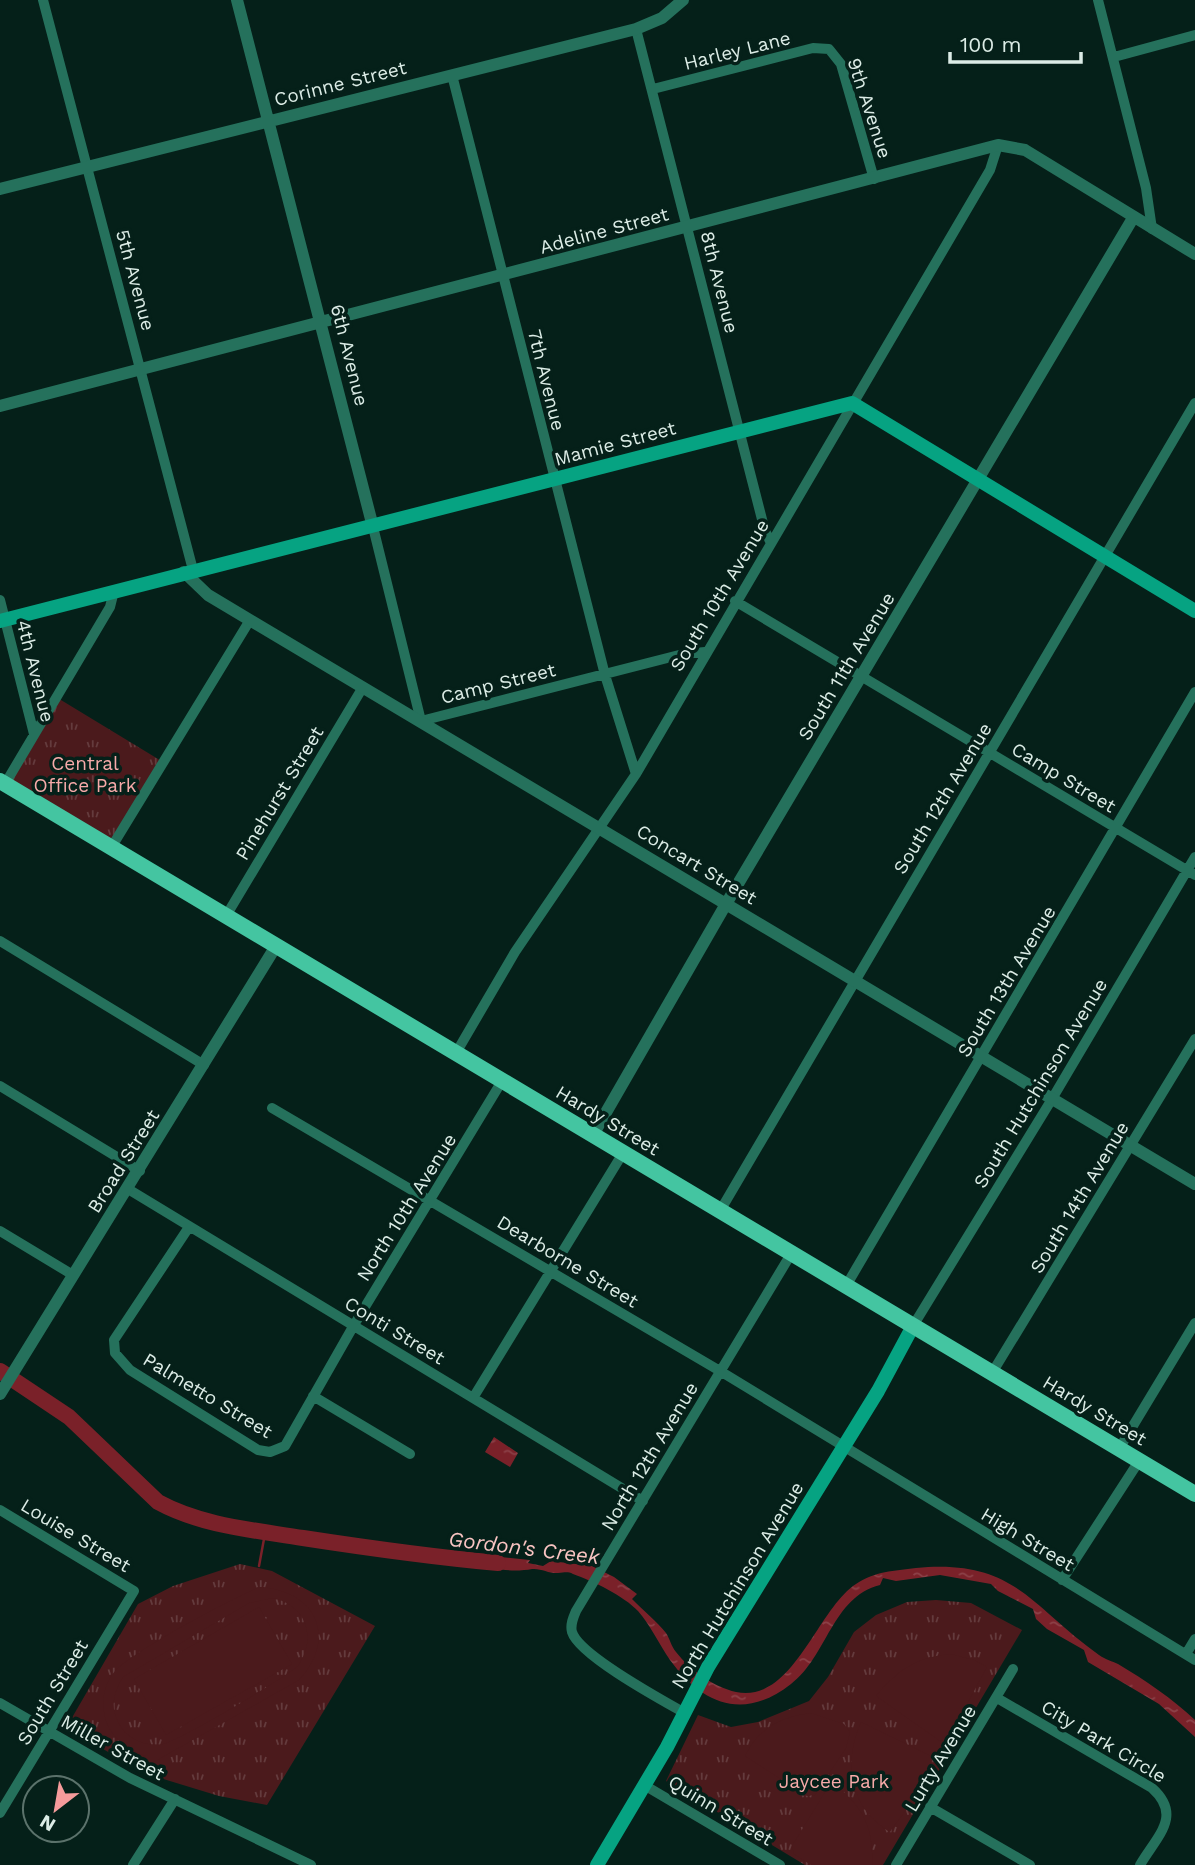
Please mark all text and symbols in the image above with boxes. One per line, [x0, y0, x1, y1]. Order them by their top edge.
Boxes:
scale bar [950, 21, 1081, 65]
street label: Harley Lane [681, 26, 793, 75]
text: 100 m [960, 32, 1022, 57]
street label: 9th Avenue [842, 55, 897, 161]
street label: Corinne Street [272, 56, 409, 111]
street label: Adeline Street [537, 202, 671, 259]
street label: 5th Avenue [111, 227, 160, 333]
street label: 8th Avenue [696, 229, 743, 336]
street label: 6th Avenue [326, 302, 373, 408]
street label: 7th Avenue [523, 327, 570, 433]
street label: Mamie Street [552, 416, 678, 471]
street label: South 10th Avenue [665, 515, 774, 675]
street label: South 11th Avenue [793, 588, 900, 744]
street label: 4th Avenue [12, 618, 59, 724]
street label: Camp Street [438, 658, 558, 709]
street label: South 12th Avenue [888, 719, 997, 878]
street label: Pinehurst Street [230, 722, 328, 864]
street label: Camp Street [1007, 737, 1120, 818]
park label: Central Office Park [33, 752, 137, 797]
street label: Concart Street [632, 819, 761, 909]
street label: South 13th Avenue [952, 902, 1061, 1061]
street label: South Hutchinson Avenue [969, 974, 1112, 1192]
street label: Hardy Street [552, 1080, 664, 1160]
street label: Broad Street [83, 1105, 164, 1217]
street label: South 14th Avenue [1025, 1117, 1134, 1277]
street label: North 10th Avenue [352, 1129, 461, 1285]
street label: Dearborne Street [493, 1210, 643, 1313]
street label: Conti Street [340, 1292, 449, 1369]
street label: Palmetto Street [139, 1348, 277, 1443]
street label: Hardy Street [1039, 1370, 1151, 1450]
street label: North 12th Avenue [596, 1378, 703, 1535]
street label: North Hutchinson Avenue [666, 1478, 808, 1693]
street label: Louise Street [17, 1494, 135, 1577]
street label: High Street [977, 1503, 1078, 1576]
water label: Gordon's Creek [447, 1526, 602, 1569]
street label: South Street [12, 1635, 93, 1749]
street label: City Park Circle [1037, 1695, 1170, 1788]
street label: Lurty Avenue [900, 1701, 981, 1816]
street label: Miller Street [57, 1710, 169, 1785]
street label: Quinn Street [664, 1770, 777, 1851]
park label: Jaycee Park [779, 1770, 889, 1793]
north arrow [21, 1774, 91, 1844]
text: N [36, 1810, 59, 1837]

